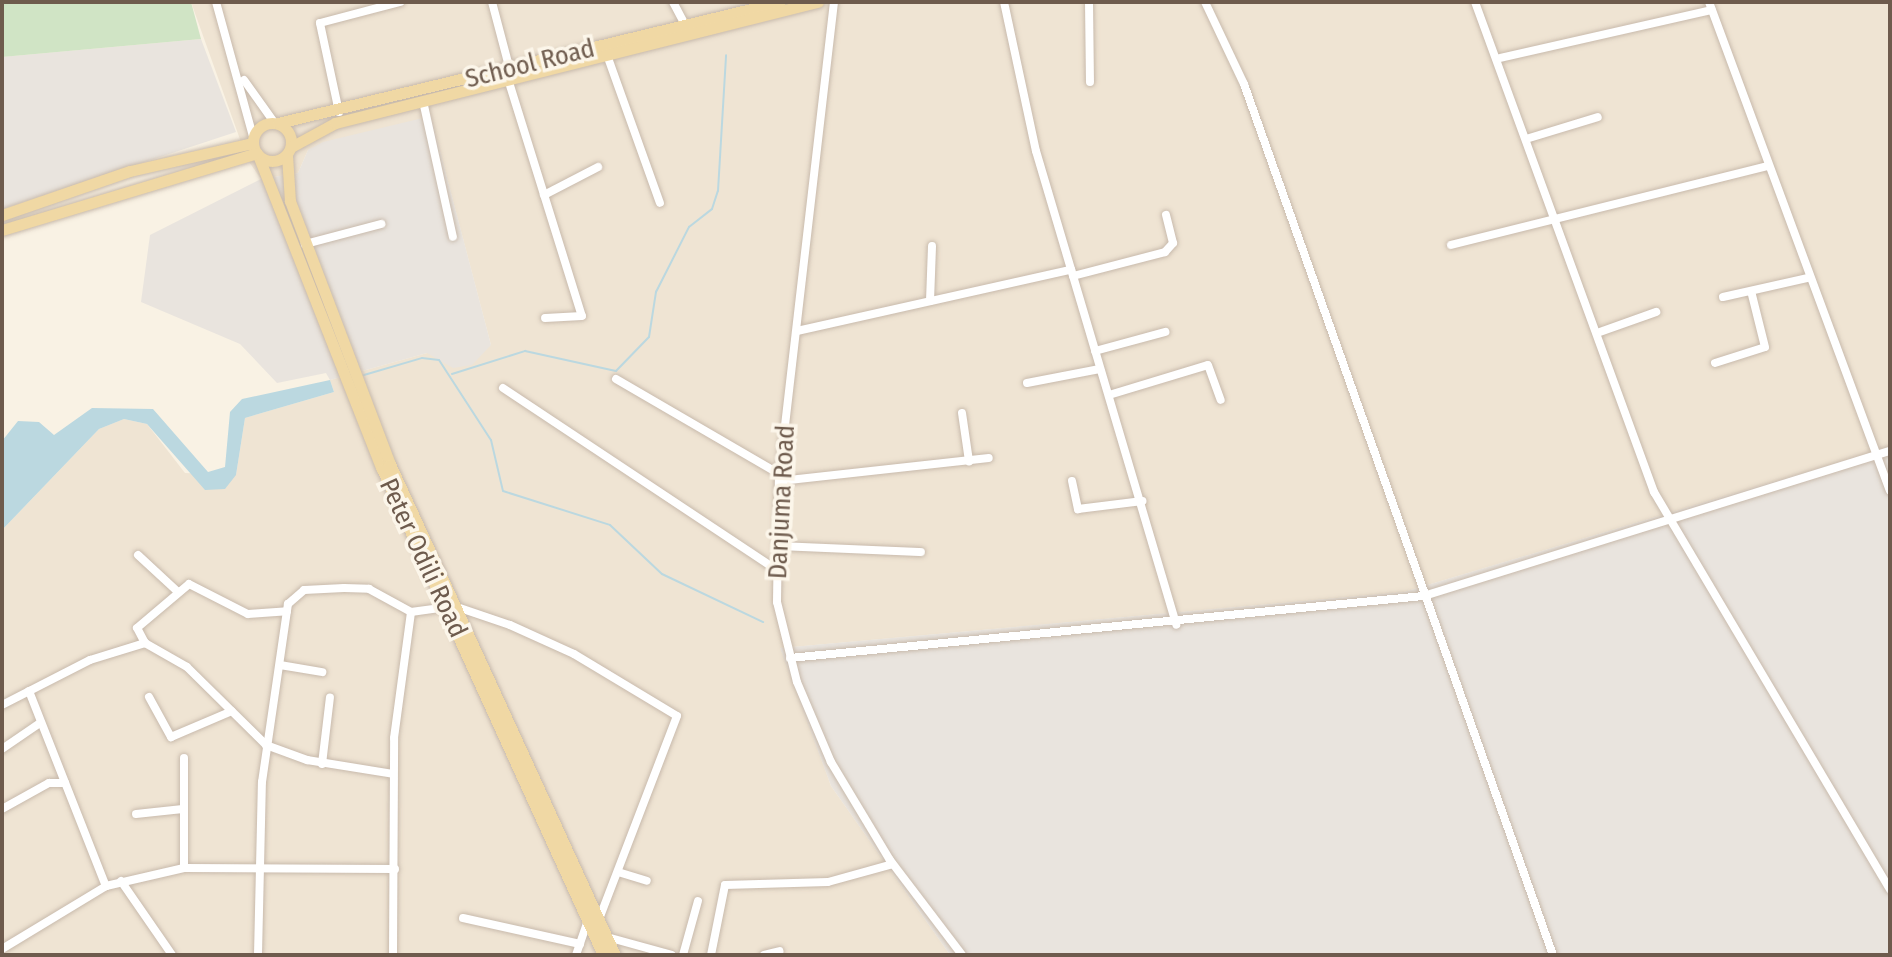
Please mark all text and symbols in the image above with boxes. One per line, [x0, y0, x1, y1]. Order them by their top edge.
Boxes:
street label: School Road [462, 33, 598, 95]
street label: Danjuma Road [762, 424, 802, 580]
street label: Peter Odili Road [373, 473, 473, 643]

